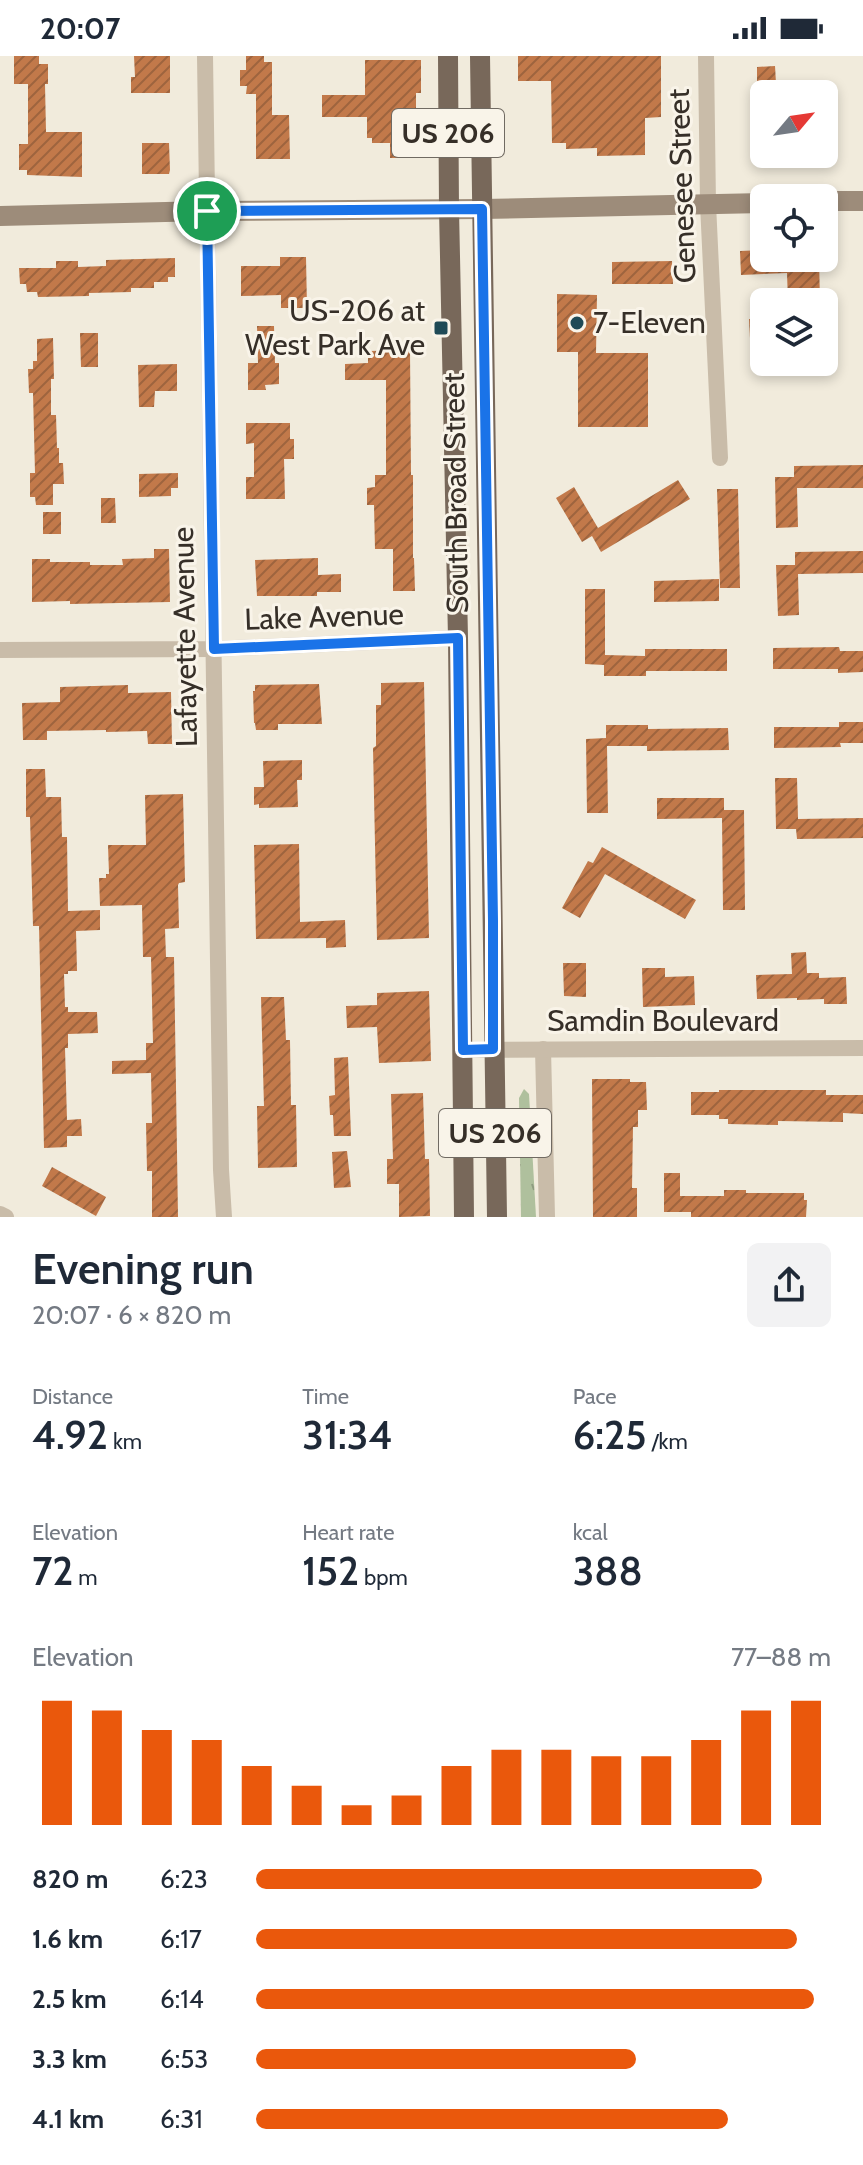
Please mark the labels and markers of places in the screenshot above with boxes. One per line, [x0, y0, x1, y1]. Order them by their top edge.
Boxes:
pin [173, 177, 241, 245]
place label: US-206 at West Park Ave [245, 292, 425, 363]
place label: 7-Eleven [593, 304, 706, 341]
marker: 7-Eleven [568, 314, 586, 332]
marker: US-206 at West Park Ave [432, 319, 450, 337]

